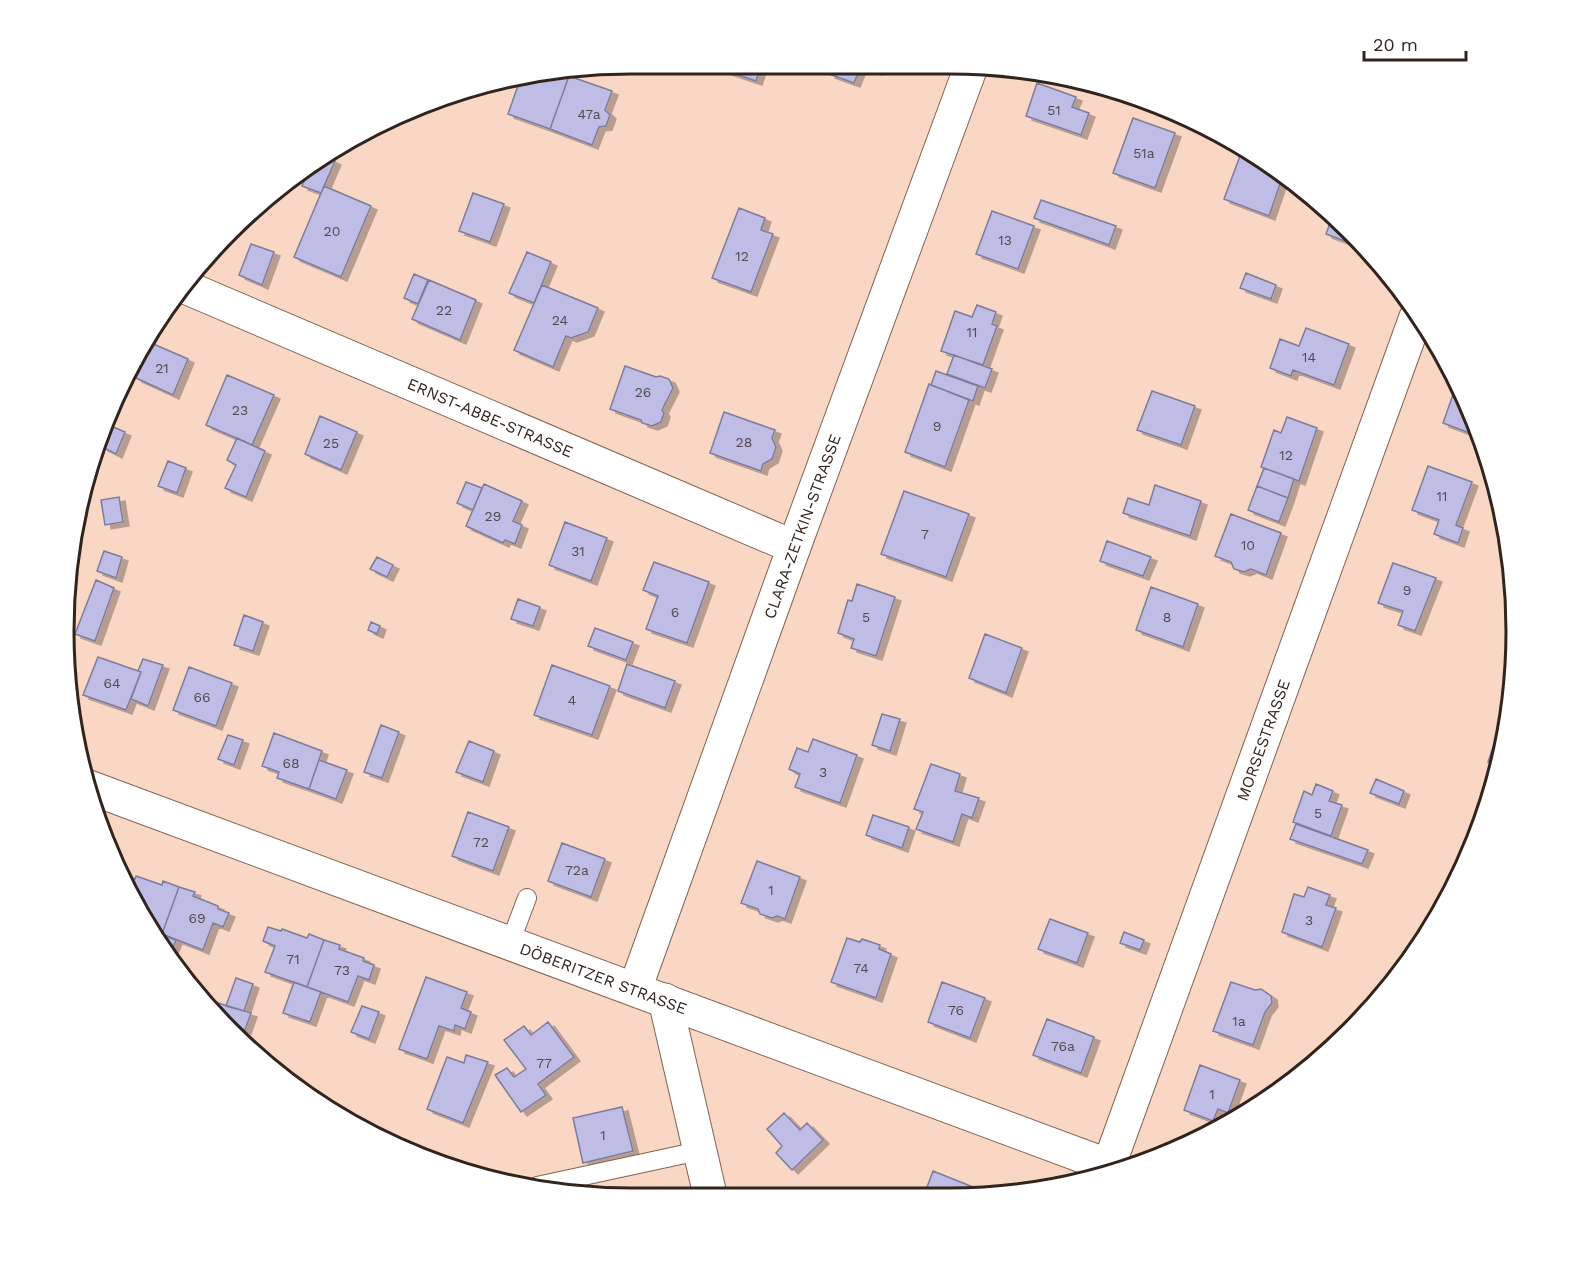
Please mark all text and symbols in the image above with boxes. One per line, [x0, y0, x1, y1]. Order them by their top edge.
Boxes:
scale bar [1364, 24, 1466, 62]
text: 20 m [1373, 34, 1418, 55]
house number: 51 [1047, 102, 1061, 118]
house number: 47a [577, 106, 601, 122]
house number: 51a [1133, 145, 1155, 161]
house number: 20 [324, 223, 340, 239]
house number: 13 [998, 232, 1012, 248]
house number: 12 [735, 248, 749, 264]
house number: 22 [436, 302, 452, 318]
house number: 24 [552, 312, 568, 328]
house number: 11 [967, 324, 977, 340]
house number: 14 [1302, 349, 1316, 365]
house number: 21 [155, 360, 169, 376]
street label: ERNST-ABBE-STRASSE [405, 374, 576, 461]
house number: 26 [635, 384, 651, 400]
house number: 23 [232, 402, 248, 418]
house number: 9 [933, 418, 941, 434]
street label: CLARA-ZETKIN-STRASSE [760, 431, 844, 621]
house number: 28 [736, 434, 752, 450]
house number: 25 [323, 435, 339, 451]
house number: 12 [1279, 447, 1293, 463]
house number: 11 [1437, 488, 1447, 504]
house number: 29 [485, 508, 501, 524]
house number: 7 [921, 526, 929, 542]
house number: 10 [1241, 537, 1255, 553]
house number: 31 [571, 543, 585, 559]
house number: 9 [1403, 582, 1411, 598]
house number: 6 [671, 604, 679, 620]
house number: 5 [862, 609, 870, 625]
house number: 8 [1163, 609, 1171, 625]
house number: 64 [103, 675, 121, 691]
street label: MORSESTRASSE [1232, 677, 1294, 803]
house number: 66 [193, 689, 211, 705]
house number: 4 [568, 692, 576, 708]
house number: 68 [282, 755, 300, 771]
house number: 3 [819, 764, 827, 780]
house number: 5 [1314, 805, 1322, 821]
house number: 72 [473, 834, 489, 850]
house number: 72a [565, 862, 589, 878]
house number: 1 [768, 882, 774, 898]
house number: 69 [188, 910, 206, 926]
house number: 3 [1305, 912, 1313, 928]
street label: DÖBERITZER STRASSE [517, 938, 690, 1018]
house number: 71 [286, 951, 300, 967]
house number: 74 [853, 960, 869, 976]
house number: 73 [334, 962, 350, 978]
house number: 76 [948, 1002, 964, 1018]
house number: 1a [1232, 1013, 1246, 1029]
house number: 76a [1051, 1038, 1075, 1054]
house number: 77 [536, 1055, 552, 1071]
house number: 1 [1209, 1086, 1215, 1102]
house number: 1 [600, 1127, 606, 1143]

